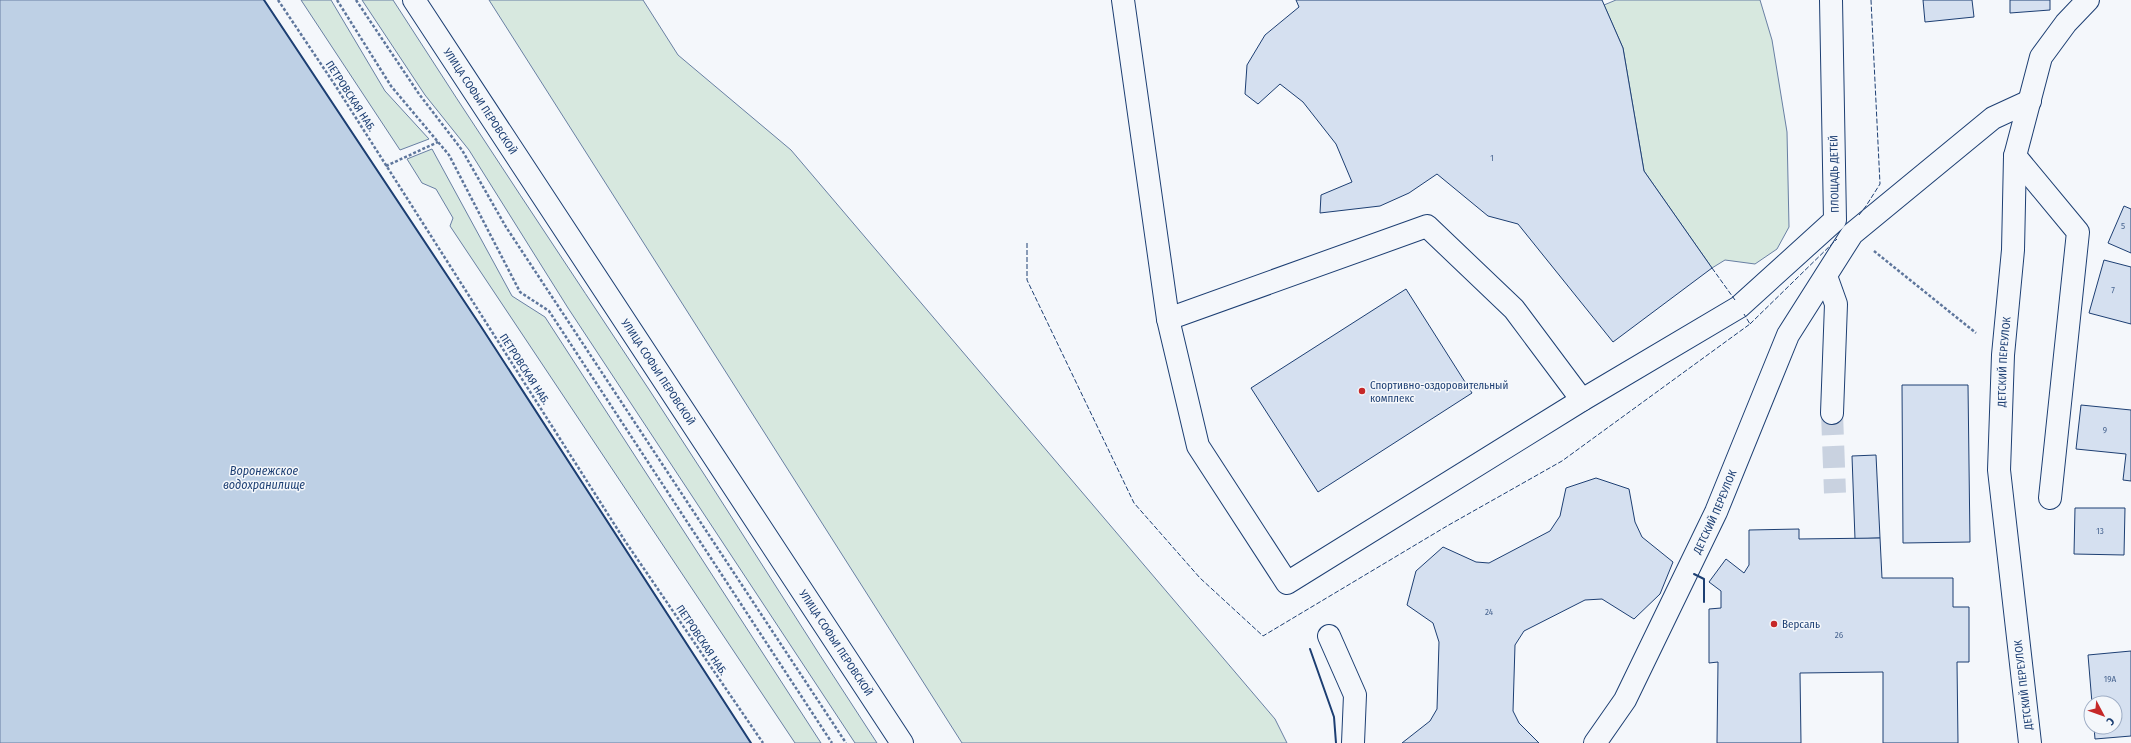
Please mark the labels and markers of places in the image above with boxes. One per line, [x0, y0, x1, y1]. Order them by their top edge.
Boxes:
place label: Спортивно-оздоровительный комплекс [1370, 379, 1508, 405]
marker: Спортивно-оздоровительный комплекс [1357, 386, 1367, 396]
place label: Версаль [1782, 618, 1820, 631]
marker: Версаль [1769, 619, 1779, 629]

